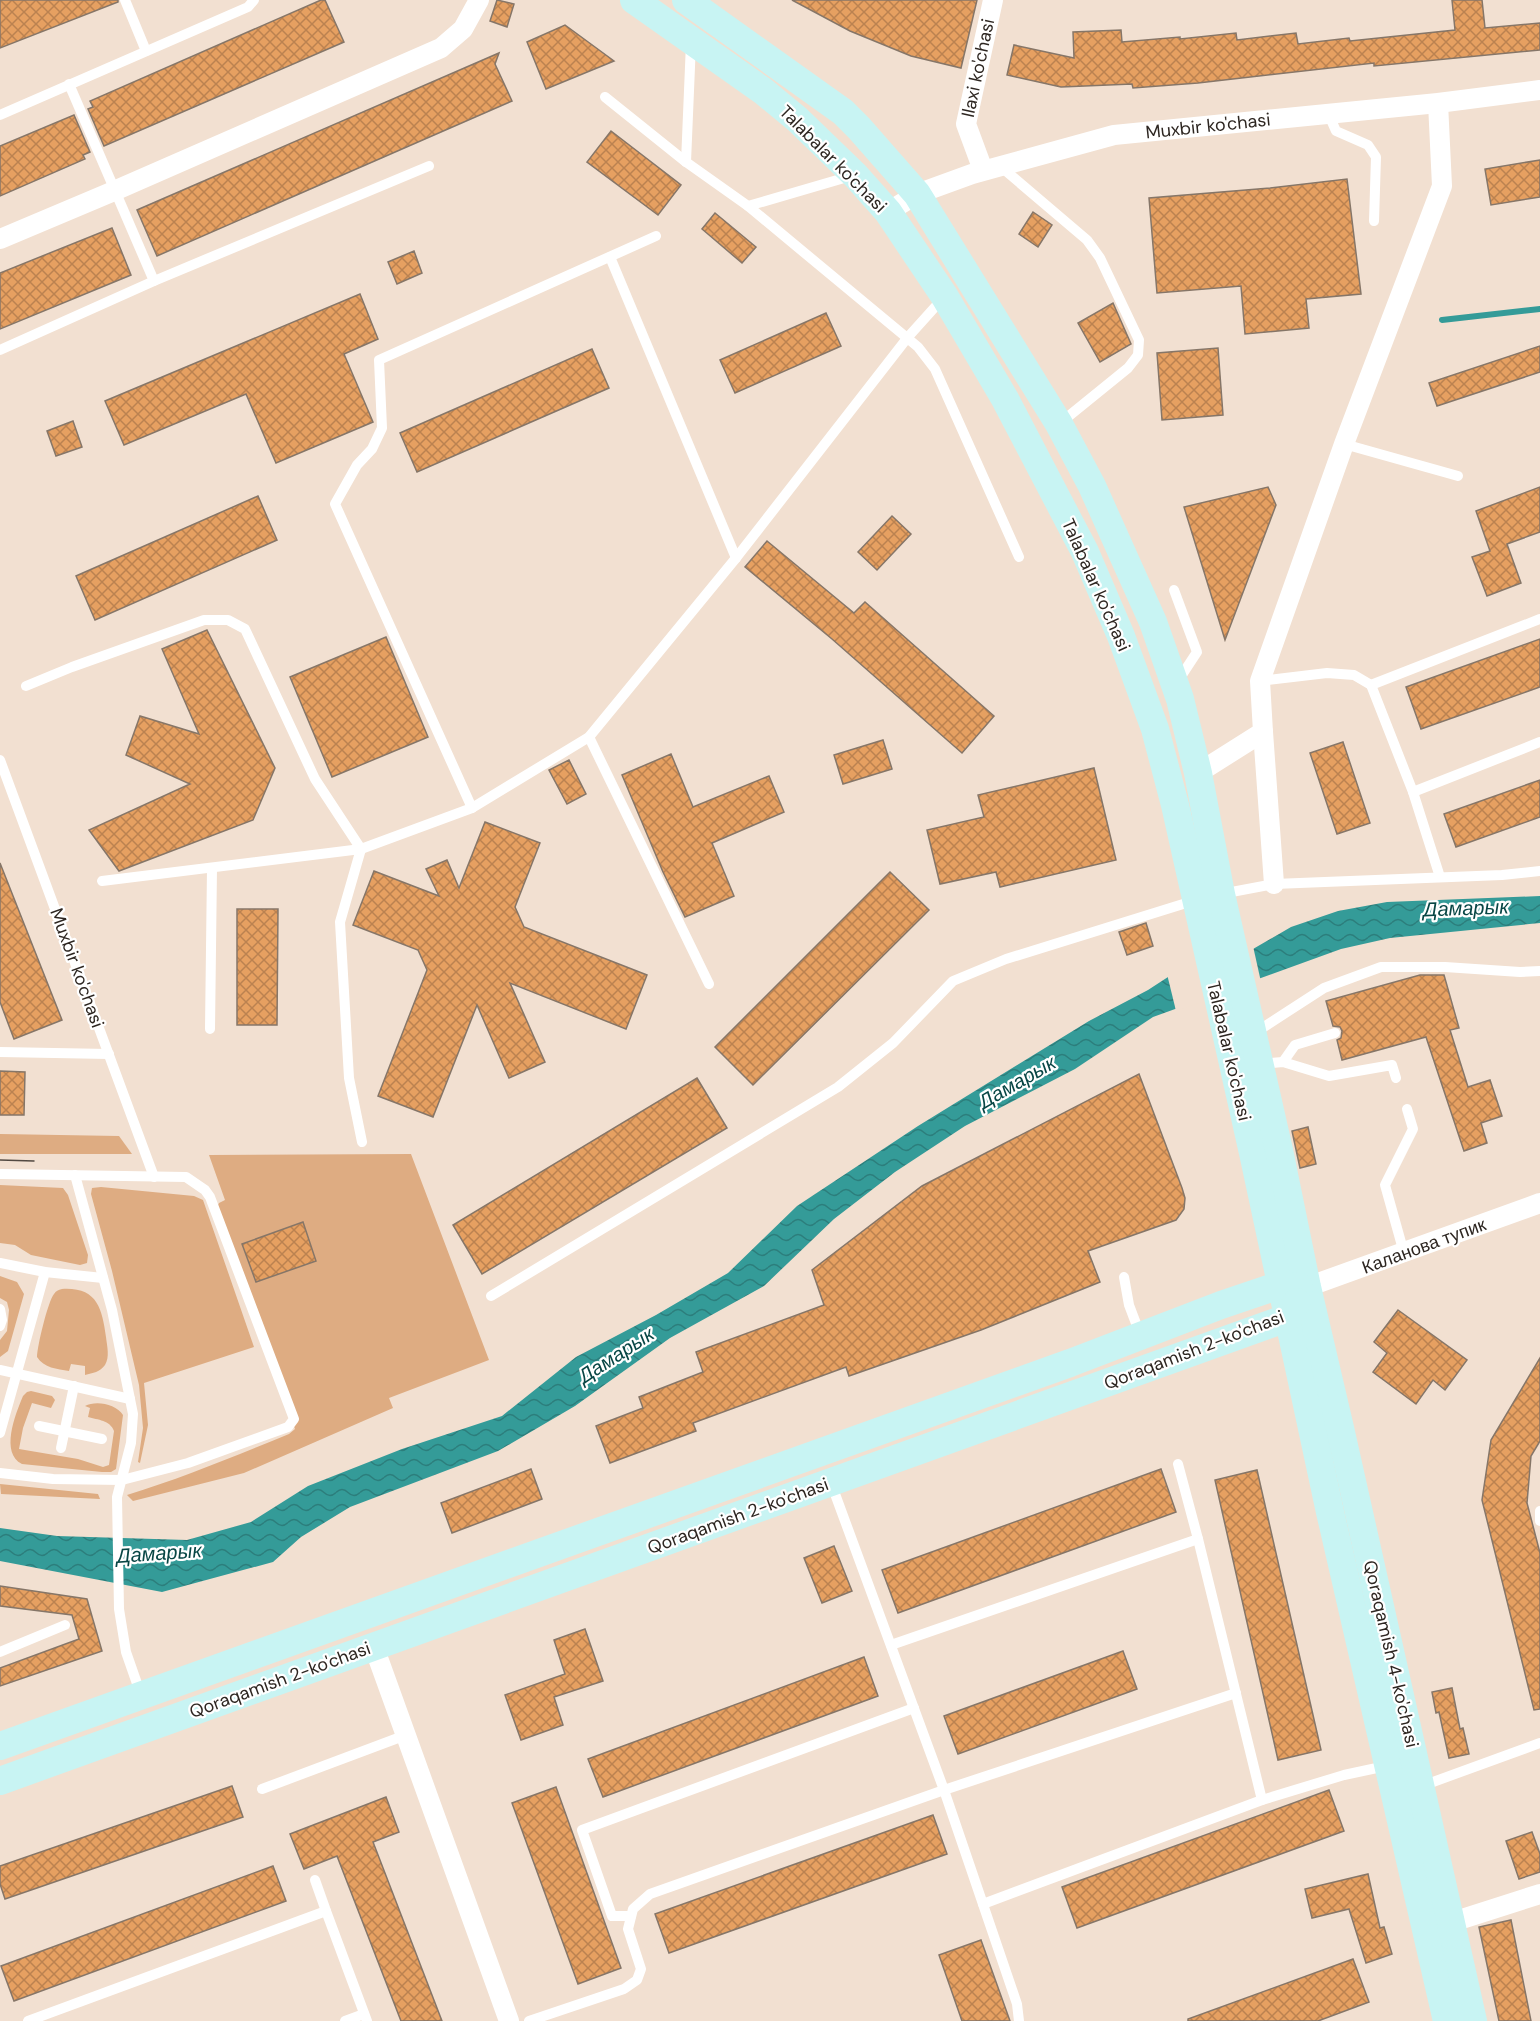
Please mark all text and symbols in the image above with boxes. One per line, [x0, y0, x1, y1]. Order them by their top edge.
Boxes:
street label: Ilaxi ko'chasi [956, 16, 1000, 120]
street label: Talabalar ko'chasi [774, 100, 892, 218]
street label: Muxbir ko'chasi [1144, 108, 1272, 144]
street label: Talabalar ko'chasi [1056, 515, 1136, 655]
water label: Дамарык [1421, 893, 1511, 923]
street label: Muxbir ko'chasi [44, 905, 110, 1031]
street label: Talabalar ko'chasi [1201, 979, 1257, 1123]
water label: Дамарык [972, 1049, 1062, 1116]
street label: Каланова тупик [1359, 1212, 1489, 1280]
street label: Qoraqamish 2-ko'chasi [1101, 1305, 1287, 1395]
water label: Дамарык [571, 1320, 660, 1390]
street label: Qoraqamish 2-ko'chasi [644, 1472, 832, 1560]
water label: Дамарык [114, 1537, 204, 1569]
street label: Qoraqamish 4-ko'chasi [1358, 1558, 1424, 1750]
street label: Qoraqamish 2-ko'chasi [186, 1636, 374, 1724]

